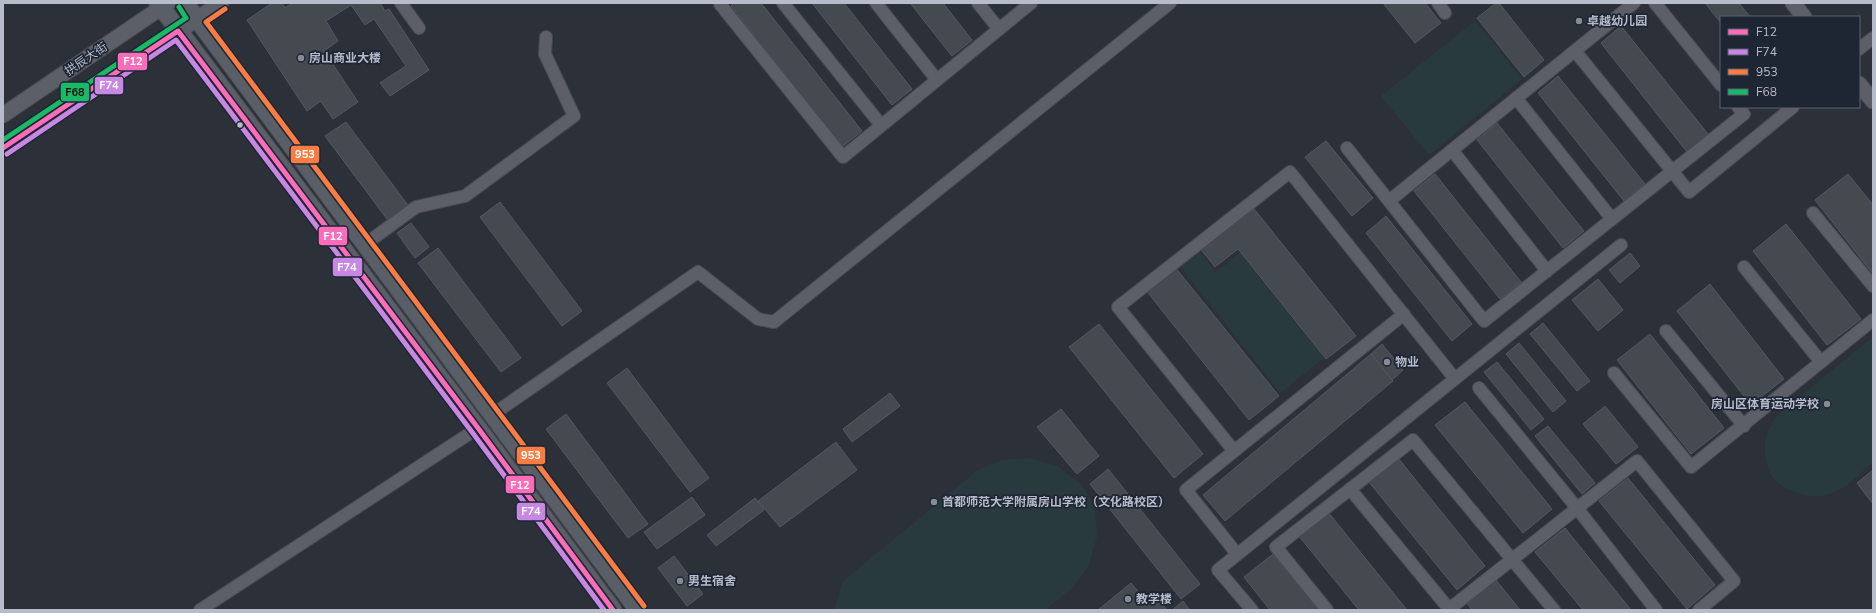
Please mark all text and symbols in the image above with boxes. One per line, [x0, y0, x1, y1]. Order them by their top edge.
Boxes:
place label: 卓越幼儿园 [1587, 13, 1647, 29]
marker: 卓越幼儿园 [1574, 16, 1584, 26]
legend [1720, 16, 1860, 108]
text: F12 [1756, 24, 1777, 40]
street label: 拱辰大街 [62, 39, 110, 79]
text: F74 [1756, 44, 1777, 60]
place label: 房山商业大楼 [309, 50, 381, 66]
line badge: F12 [117, 52, 148, 71]
marker: 房山商业大楼 [296, 53, 306, 63]
text: F12 [123, 54, 143, 69]
text: 953 [1756, 64, 1778, 80]
line badge: F74 [94, 76, 124, 95]
text: F74 [99, 78, 119, 93]
line badge: F68 [60, 82, 90, 102]
text: F68 [1756, 84, 1777, 100]
text: F68 [65, 85, 85, 100]
unlabelled marker [235, 120, 245, 130]
line badge: 953 [290, 145, 320, 164]
text: 953 [295, 147, 315, 162]
line badge: F12 [318, 226, 348, 246]
text: F12 [323, 229, 343, 244]
line badge: F74 [332, 257, 363, 277]
text: F74 [337, 260, 357, 275]
place label: 物业 [1395, 354, 1419, 370]
marker: 物业 [1382, 357, 1392, 367]
place label: 房山区体育运动学校 [1711, 396, 1819, 412]
marker: 房山区体育运动学校 [1822, 399, 1832, 409]
line badge: 953 [516, 446, 546, 465]
text: 953 [521, 448, 541, 463]
line badge: F12 [505, 475, 535, 494]
text: F12 [510, 478, 530, 493]
place label: 首都师范大学附属房山学校（文化路校区） [942, 494, 1170, 510]
marker: 首都师范大学附属房山学校（文化路校区） [929, 497, 939, 507]
line badge: F74 [516, 502, 546, 521]
text: F74 [521, 504, 541, 519]
place label: 男生宿舍 [688, 573, 736, 589]
marker: 男生宿舍 [675, 576, 685, 586]
place label: 教学楼 [1136, 591, 1172, 607]
marker: 教学楼 [1123, 594, 1133, 604]

